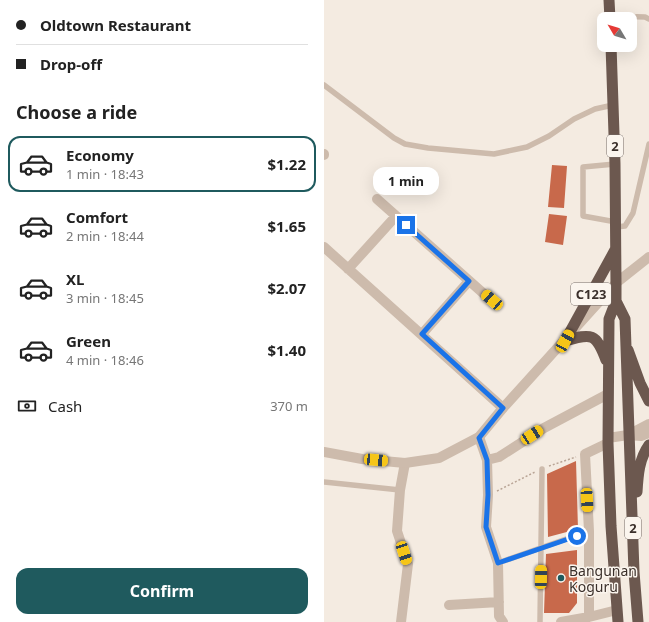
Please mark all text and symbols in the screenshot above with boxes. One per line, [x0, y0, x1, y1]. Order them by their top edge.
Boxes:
north arrow [597, 12, 637, 52]
map controls [597, 12, 637, 52]
text: Oldtown Restaurant [40, 15, 191, 35]
text: Drop-off [40, 54, 102, 74]
text: Choose a ride [16, 100, 137, 124]
road number: 2 [607, 135, 623, 157]
text: Economy [66, 145, 134, 165]
icon: car [18, 146, 54, 182]
text: $1.22 [267, 154, 306, 174]
text: 1 min · 18:43 [66, 165, 144, 183]
callout: 1 min [373, 167, 439, 195]
text: 1 min [388, 172, 424, 190]
text: Comfort [66, 207, 128, 227]
icon: car [18, 208, 54, 244]
text: $1.65 [267, 216, 306, 236]
route end [397, 216, 415, 234]
text: 2 min · 18:44 [66, 227, 144, 245]
text: XL [66, 269, 84, 289]
icon: car [18, 270, 54, 306]
text: $2.07 [267, 278, 306, 298]
road number: C123 [571, 283, 611, 305]
car [479, 288, 505, 312]
text: 3 min · 18:45 [66, 289, 144, 307]
car [554, 328, 576, 354]
text: Green [66, 331, 111, 351]
icon: car [18, 332, 54, 368]
text: $1.40 [267, 340, 306, 360]
text: 4 min · 18:46 [66, 351, 144, 369]
icon: cash [16, 395, 38, 417]
text: Cash [48, 396, 82, 416]
text: 370 m [270, 397, 308, 415]
car [519, 423, 545, 447]
car [364, 453, 388, 467]
car [580, 488, 594, 512]
road number: 2 [625, 517, 641, 539]
route start [568, 527, 586, 545]
car [395, 540, 413, 566]
place label: Bangunan Koguru [569, 561, 637, 596]
car [535, 565, 547, 589]
button: Confirm [16, 568, 308, 614]
marker: Bangunan Koguru [556, 573, 566, 583]

